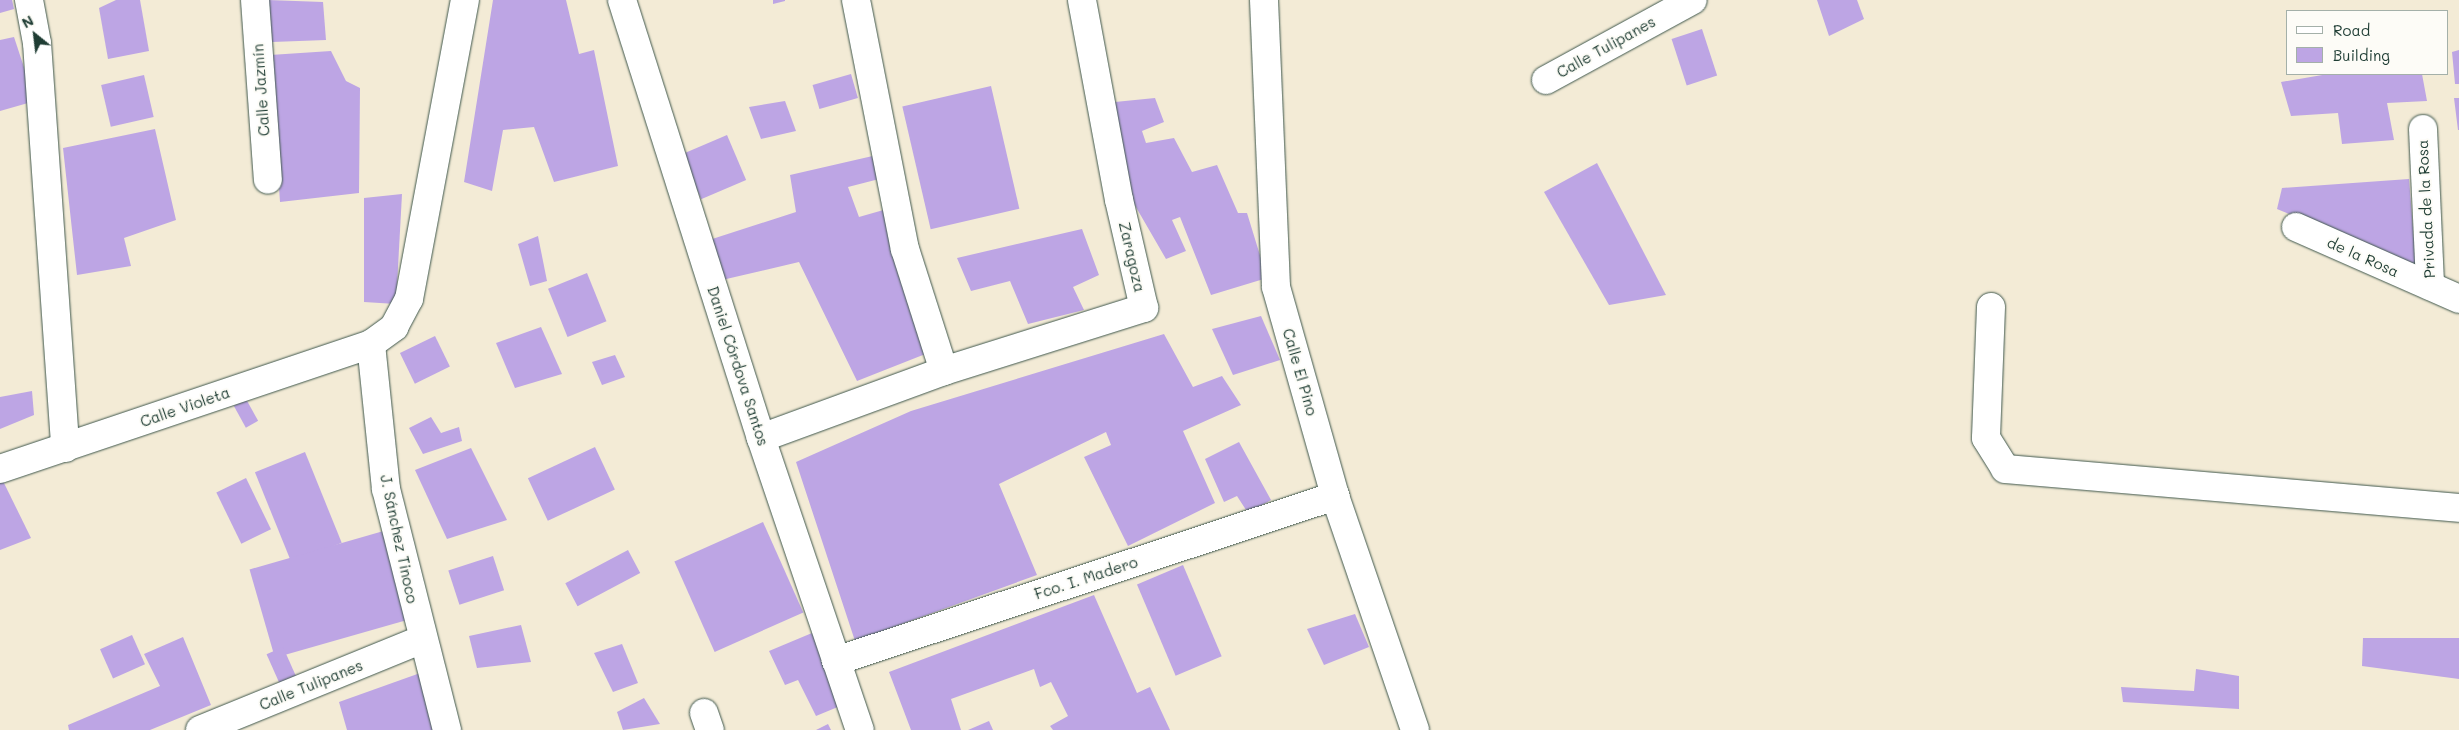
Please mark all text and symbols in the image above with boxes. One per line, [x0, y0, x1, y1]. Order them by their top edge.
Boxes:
north arrow [10, 10, 60, 60]
legend [2286, 10, 2449, 75]
text: N [18, 11, 37, 32]
street label: Calle Tulipanes [1554, 12, 1658, 82]
text: Road [2333, 20, 2370, 40]
street label: Calle Jazmín [249, 43, 273, 137]
text: Building [2333, 45, 2390, 65]
street label: Privada de la Rosa [2413, 139, 2439, 279]
street label: Zaragoza [1115, 220, 1149, 294]
street label: de la Rosa [2324, 233, 2402, 281]
street label: Daniel Córdova Santos [704, 284, 772, 448]
street label: Calle El Pino [1279, 326, 1321, 418]
street label: Calle Violeta [138, 383, 232, 431]
street label: J. Sánchez Tinoco [377, 473, 421, 605]
street label: Fco. I. Madero [1032, 553, 1140, 603]
street label: Calle Tulipanes [257, 656, 365, 714]

